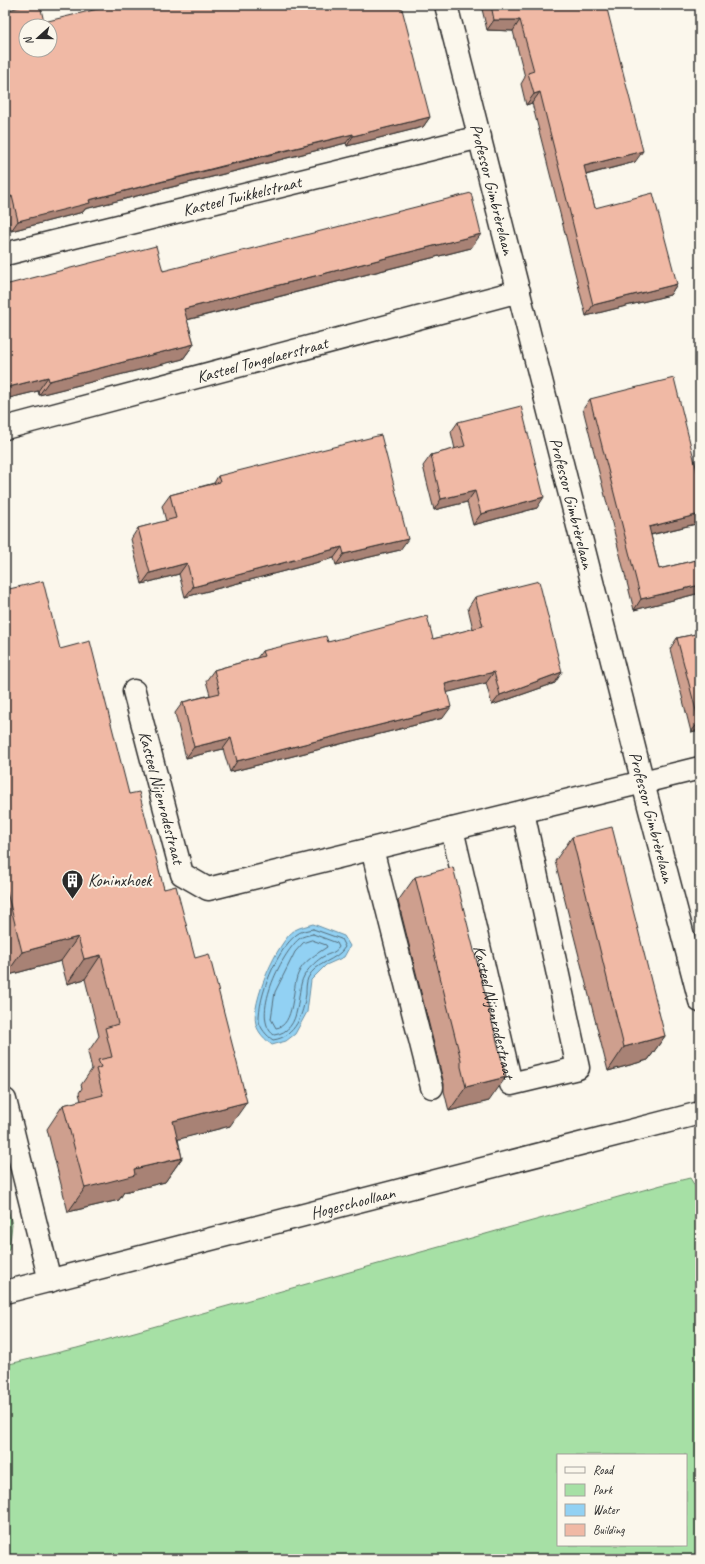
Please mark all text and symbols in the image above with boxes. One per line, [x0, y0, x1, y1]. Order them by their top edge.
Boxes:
north arrow [18, 18, 58, 58]
text: N [20, 34, 36, 47]
street label: Professor Gimbrèrelaan [466, 121, 520, 258]
street label: Kasteel Twikkelstraat [180, 170, 306, 220]
street label: Kasteel Tongelaerstraat [194, 331, 332, 387]
street label: Professor Gimbrèrelaan [545, 435, 599, 572]
street label: Kasteel Nijenrodestraat [134, 729, 190, 868]
street label: Professor Gimbrèrelaan [625, 750, 679, 886]
building icon: Koninxhoek [60, 867, 86, 900]
place label: Koninxhoek [88, 870, 153, 891]
street label: Kasteel Nijenrodestraat [469, 943, 521, 1083]
street label: Hogeschoollaan [308, 1181, 398, 1223]
legend [557, 1454, 687, 1546]
text: Road [593, 1462, 615, 1478]
text: Park [593, 1482, 614, 1498]
text: Water [593, 1502, 621, 1518]
text: Building [593, 1522, 625, 1538]

